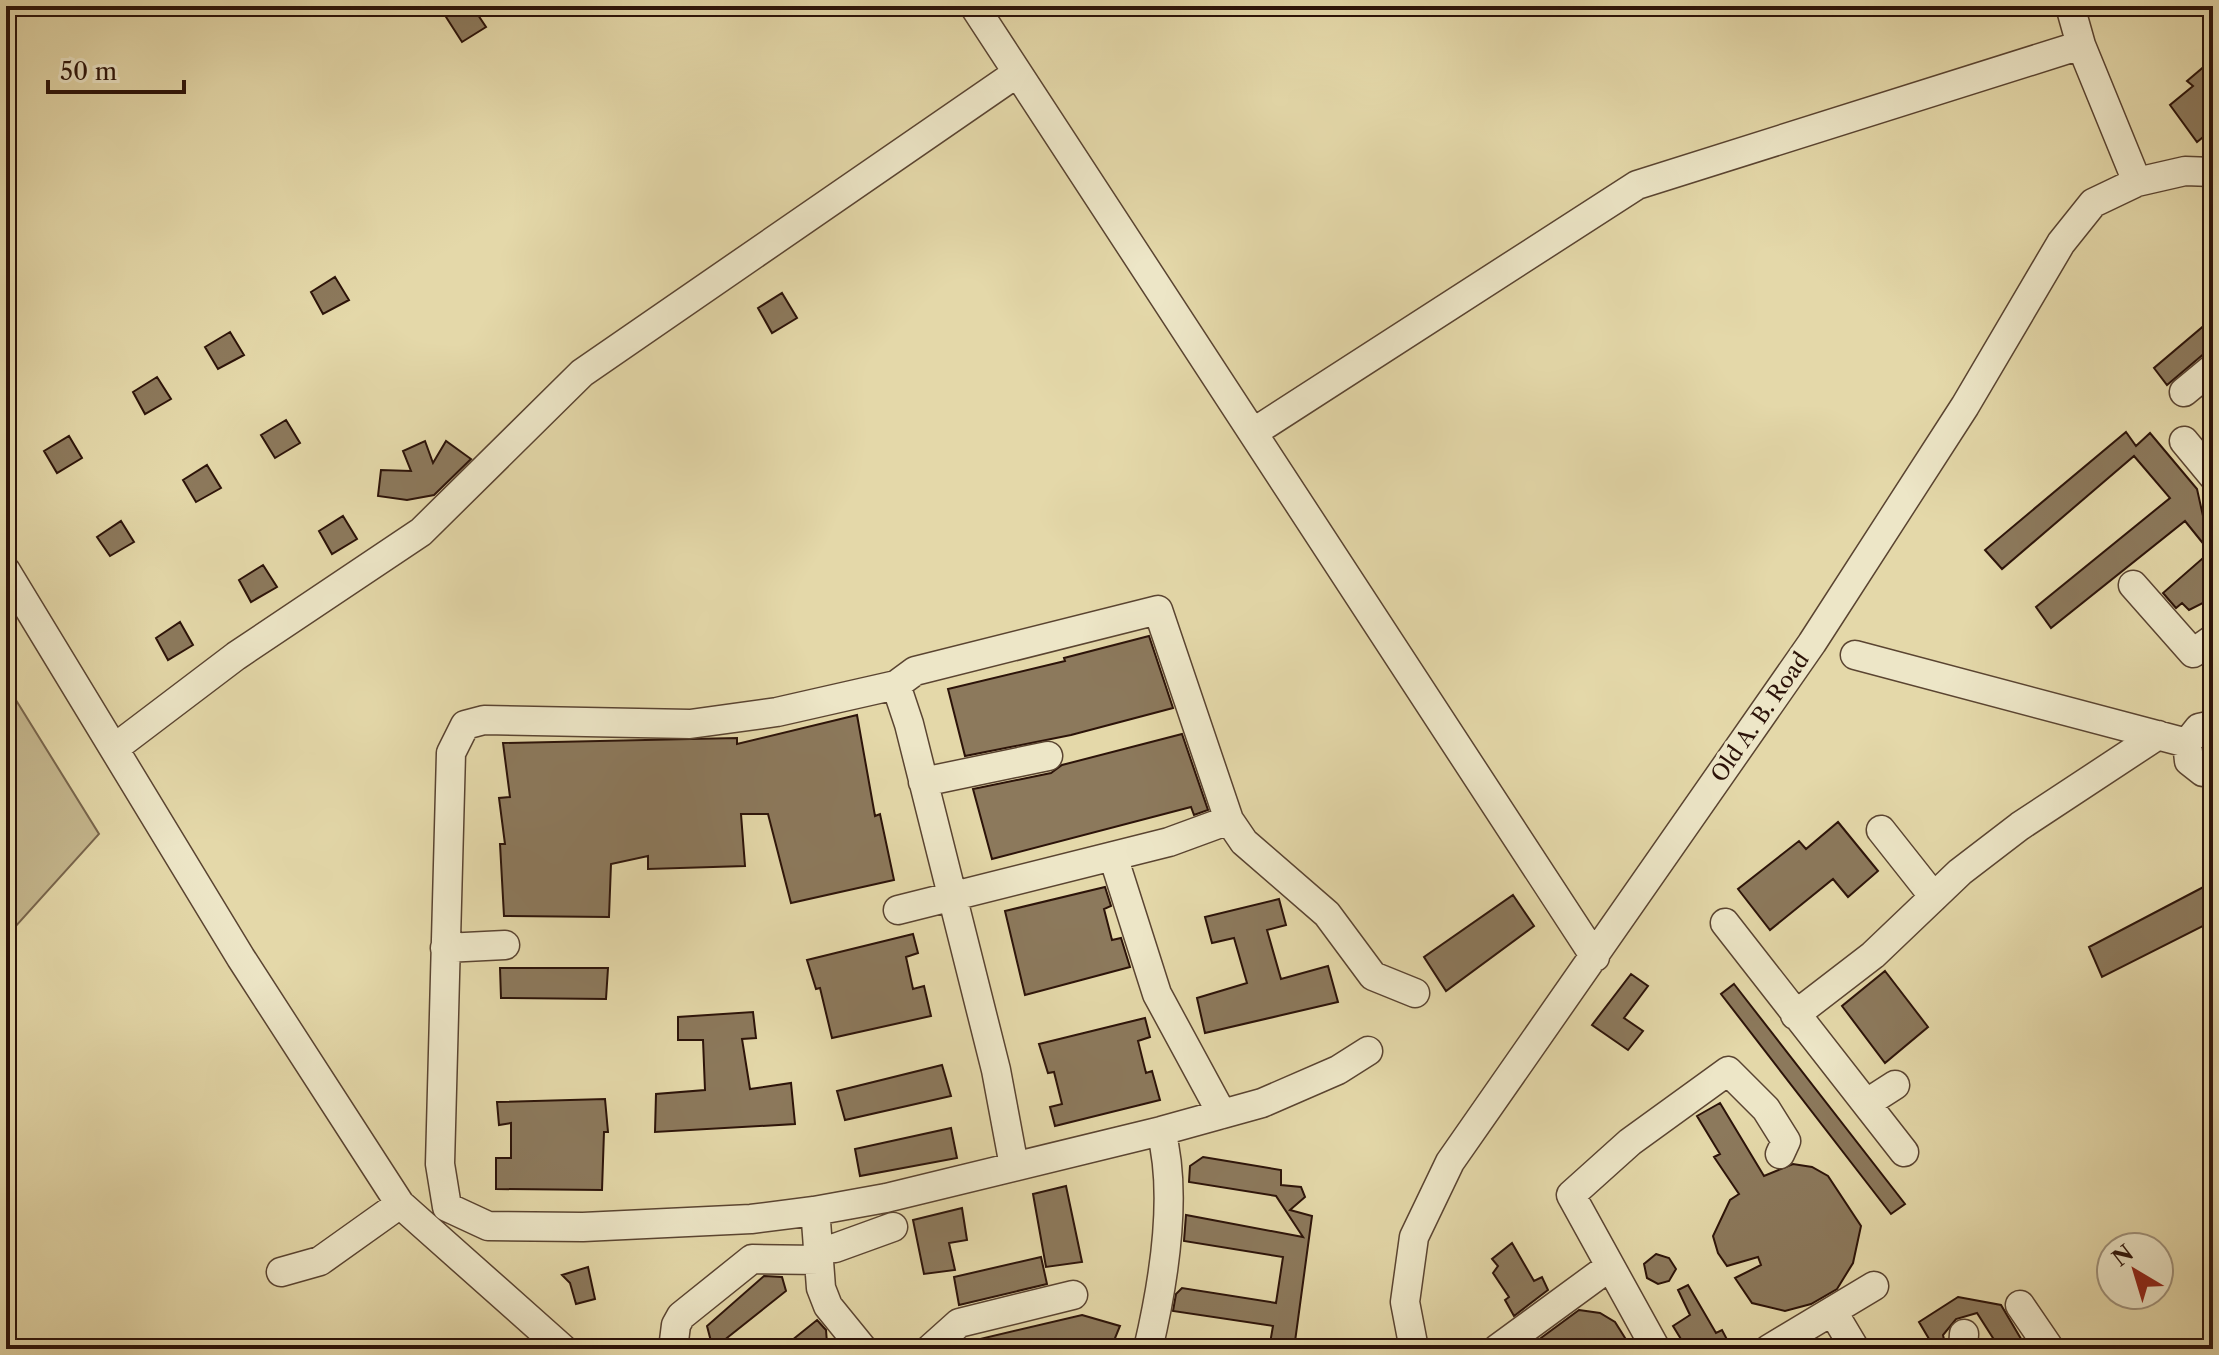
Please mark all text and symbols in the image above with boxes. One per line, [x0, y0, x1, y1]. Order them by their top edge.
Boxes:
scale bar [48, 44, 184, 94]
text: 50 m [60, 57, 117, 86]
street label: Old A. B. Road [1705, 647, 1815, 787]
north arrow [2095, 1231, 2175, 1311]
text: N [2107, 1239, 2139, 1272]

